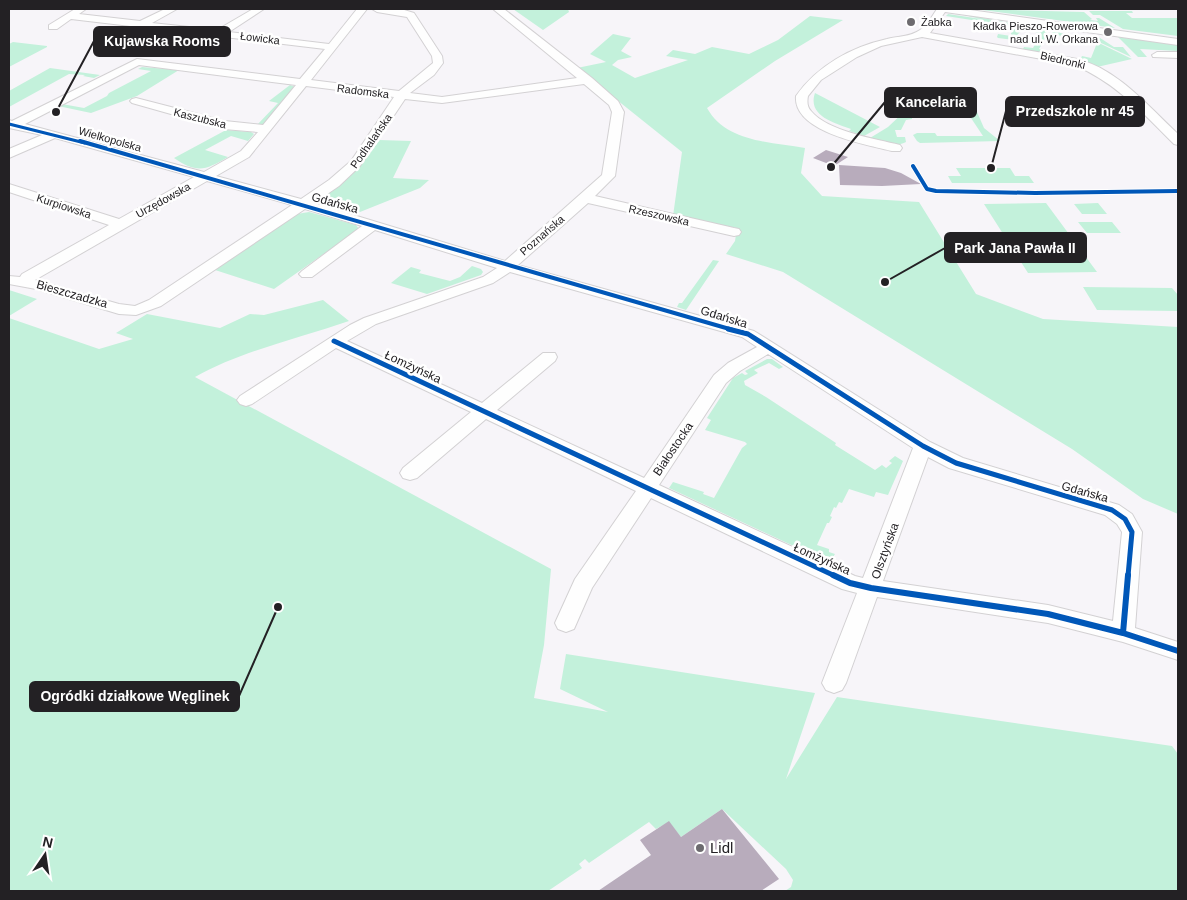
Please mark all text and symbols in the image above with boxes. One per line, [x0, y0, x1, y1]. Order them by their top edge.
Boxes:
marker: Żabka [905, 16, 917, 28]
place label: Żabka [921, 16, 952, 28]
place label: Kładka Pieszo-Rowerowa nad ul. W. Orkana [973, 20, 1099, 45]
marker: Kładka Pieszo-Rowerowa nad ul. W. Orkana [1102, 26, 1114, 38]
callout: Kujawska Rooms [94, 27, 230, 56]
street label: Łowicka [240, 30, 281, 46]
text: Kujawska Rooms [104, 33, 220, 49]
street label: Biedronki [1039, 49, 1087, 71]
street label: Radomska [336, 82, 391, 100]
callout: Kancelaria [885, 88, 976, 117]
text: Kancelaria [896, 94, 967, 110]
callout: Przedszkole nr 45 [1006, 97, 1144, 126]
text: Przedszkole nr 45 [1016, 103, 1134, 119]
street label: Kaszubska [172, 106, 228, 131]
street label: Podhalańska [348, 111, 395, 170]
street label: Wielkopolska [77, 124, 144, 154]
street label: Urzędowska [134, 180, 193, 220]
street label: Gdańska [310, 190, 360, 216]
street label: Kurpiowska [35, 192, 94, 221]
street label: Rzeszowska [628, 202, 691, 228]
street label: Poznańska [518, 212, 567, 257]
callout: Park Jana Pawła II [945, 233, 1086, 262]
text: Park Jana Pawła II [954, 240, 1076, 256]
street label: Bieszczadzka [35, 277, 109, 311]
street label: Gdańska [699, 303, 749, 331]
street label: Łomżyńska [383, 348, 444, 386]
street label: Białostocka [650, 419, 696, 478]
street label: Gdańska [1060, 479, 1110, 505]
street label: Olsztyńska [868, 521, 902, 581]
street label: Łomżyńska [791, 540, 853, 578]
callout: Ogródki działkowe Węglinek [30, 682, 239, 711]
text: Ogródki działkowe Węglinek [40, 688, 230, 704]
north arrow [20, 830, 70, 880]
text: N [41, 833, 55, 851]
place label: Lidl [710, 839, 733, 856]
marker: Lidl [694, 842, 706, 854]

